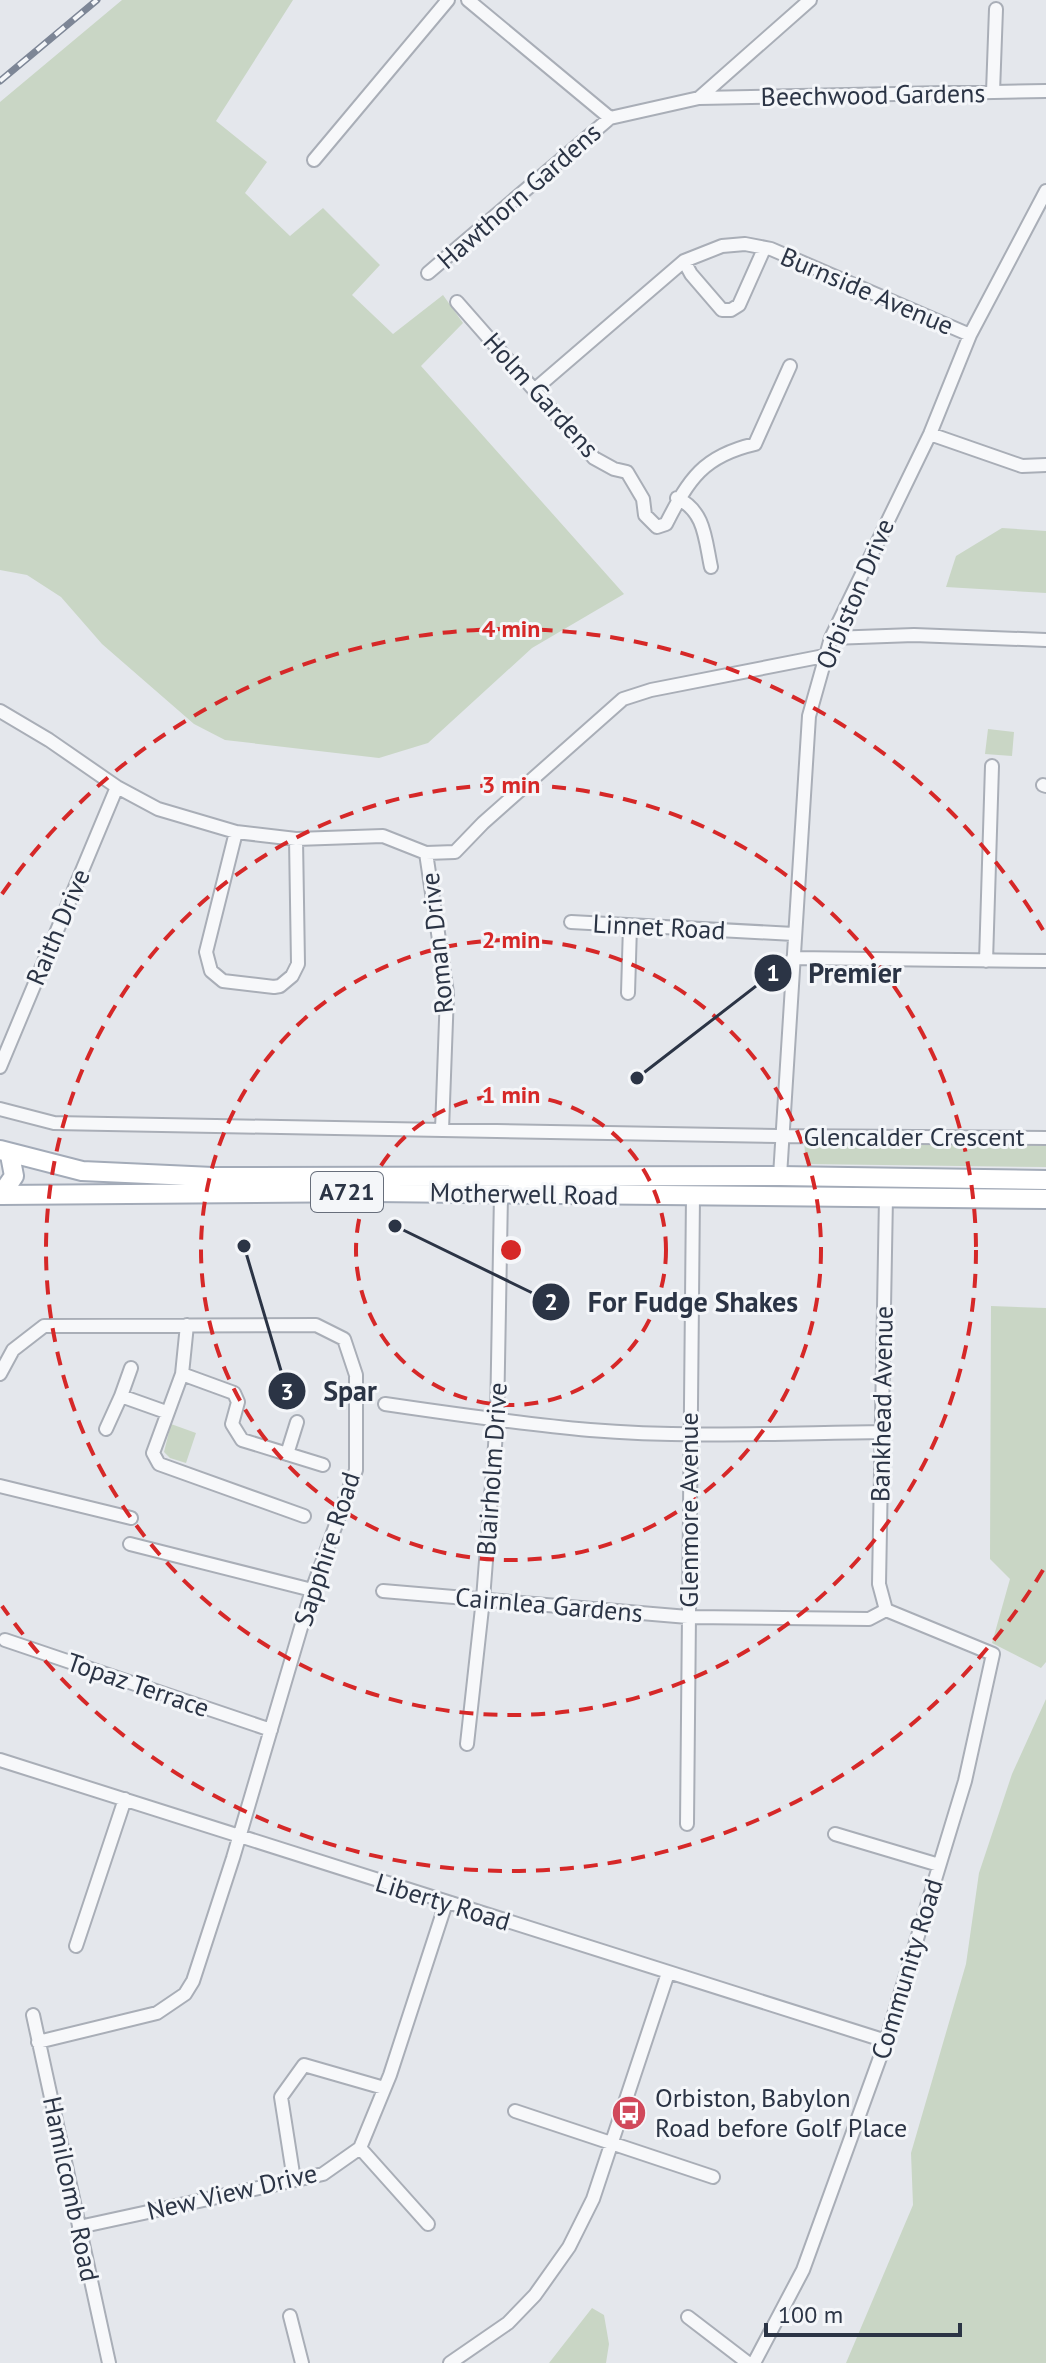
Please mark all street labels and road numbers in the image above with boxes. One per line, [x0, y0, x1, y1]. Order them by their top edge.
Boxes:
street label: Beechwood Gardens [760, 76, 986, 113]
street label: Hawthorn Gardens [430, 115, 607, 276]
street label: Burnside Avenue [776, 239, 959, 342]
street label: Holm Gardens [477, 325, 606, 464]
street label: Orbiston Drive [808, 513, 901, 674]
street label: Raith Drive [18, 864, 97, 990]
street label: Roman Drive [413, 871, 460, 1015]
street label: Linnet Road [592, 907, 726, 946]
street label: Glencalder Crescent [804, 1120, 1025, 1153]
road number: A721 [311, 1172, 383, 1212]
street label: Motherwell Road [429, 1175, 619, 1212]
street label: Bankhead Avenue [863, 1306, 900, 1502]
street label: Blairholm Drive [469, 1381, 514, 1557]
street label: Glenmore Avenue [672, 1412, 705, 1608]
street label: Sapphire Road [286, 1468, 367, 1630]
street label: Cairnlea Gardens [454, 1580, 644, 1629]
street label: Topaz Terrace [63, 1645, 214, 1724]
street label: Liberty Road [372, 1865, 515, 1938]
street label: Community Road [863, 1874, 950, 2063]
street label: Hamilcomb Road [36, 2093, 107, 2284]
street label: New View Drive [144, 2156, 320, 2227]

